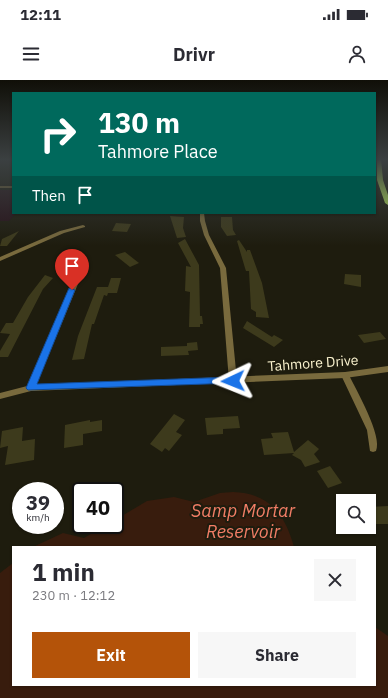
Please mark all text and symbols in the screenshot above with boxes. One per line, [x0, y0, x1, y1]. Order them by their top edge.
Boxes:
text: 12:11 [20, 5, 61, 24]
icon: menu [20, 43, 42, 65]
text: Drivr [173, 43, 215, 66]
icon: person [346, 43, 368, 65]
text: 130 m [98, 104, 180, 141]
icon: right [32, 108, 84, 160]
text: Tahmore Place [98, 140, 218, 163]
icon: arrive [74, 184, 96, 206]
text: Then [32, 186, 66, 205]
pin [55, 249, 89, 290]
icon: arrive [61, 255, 83, 277]
street label: Tahmore Drive [267, 351, 359, 375]
position arrow [212, 360, 254, 402]
speed limit sign: 40 [72, 482, 124, 534]
text: 39 [26, 489, 50, 516]
map controls [336, 494, 376, 534]
button: search [336, 494, 376, 534]
water label: Samp Mortar Reservoir [191, 499, 295, 543]
text: km/h [26, 511, 50, 524]
text: 1 min [32, 556, 95, 588]
button: close [314, 559, 356, 601]
text: 230 m · 12:12 [32, 587, 115, 604]
button: Exit [32, 632, 190, 678]
button: Share [198, 632, 356, 678]

